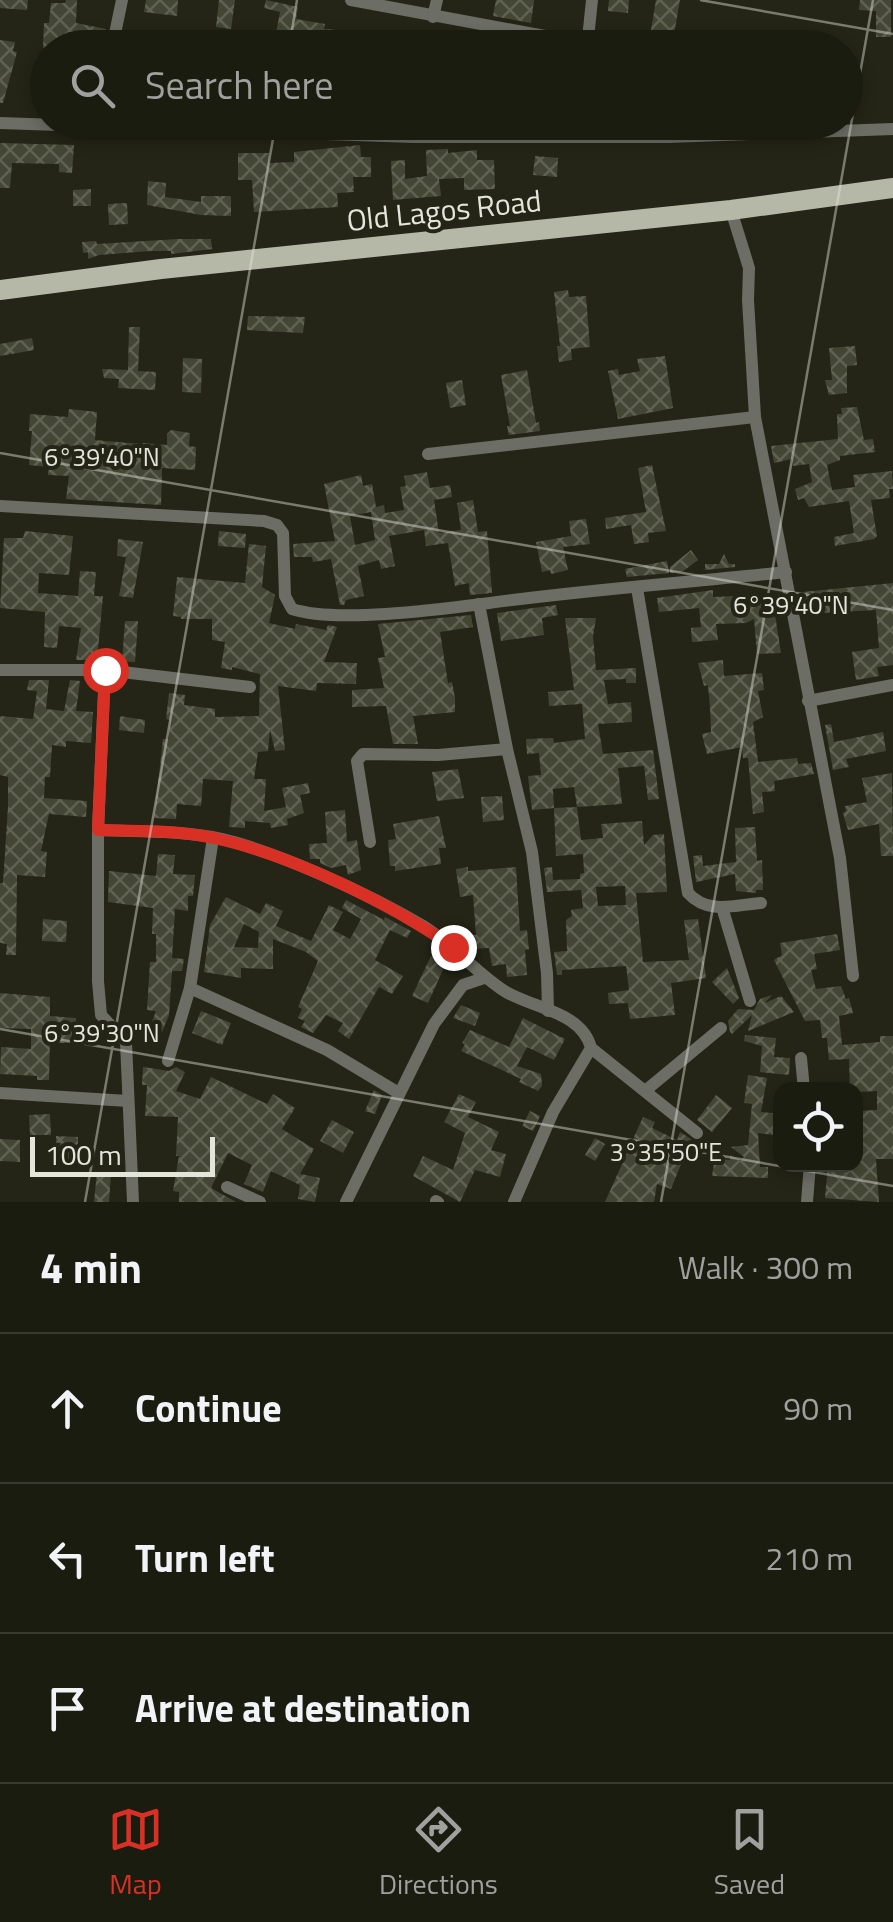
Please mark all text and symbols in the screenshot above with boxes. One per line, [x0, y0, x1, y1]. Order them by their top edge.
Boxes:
search box [30, 30, 863, 140]
text: Search here [145, 56, 333, 114]
icon: search [65, 58, 120, 113]
street label: Old Lagos Road [344, 177, 543, 243]
text: 6°39'40"N [44, 438, 160, 476]
text: 6°39'40"N [733, 586, 849, 624]
route start [83, 648, 129, 694]
route end [431, 925, 477, 971]
text: 6°39'30"N [44, 1014, 160, 1052]
map controls [773, 1082, 863, 1172]
button: locate [773, 1082, 863, 1172]
scale bar [30, 1132, 215, 1176]
text: 100 m [45, 1133, 122, 1176]
text: 3°35'50"E [610, 1133, 722, 1171]
text: 4 min [40, 1235, 142, 1299]
text: Walk · 300 m [678, 1243, 853, 1291]
text: Continue [135, 1379, 282, 1437]
icon: ahead [40, 1381, 95, 1436]
text: 90 m [783, 1384, 853, 1432]
text: Turn left [135, 1529, 275, 1587]
icon: left [40, 1531, 95, 1586]
text: 210 m [765, 1534, 853, 1582]
text: Arrive at destination [135, 1679, 471, 1737]
icon: arrive [40, 1681, 95, 1736]
tab: Map [108, 1802, 163, 1905]
tab: Directions [379, 1802, 498, 1905]
tab: Saved [714, 1802, 785, 1905]

